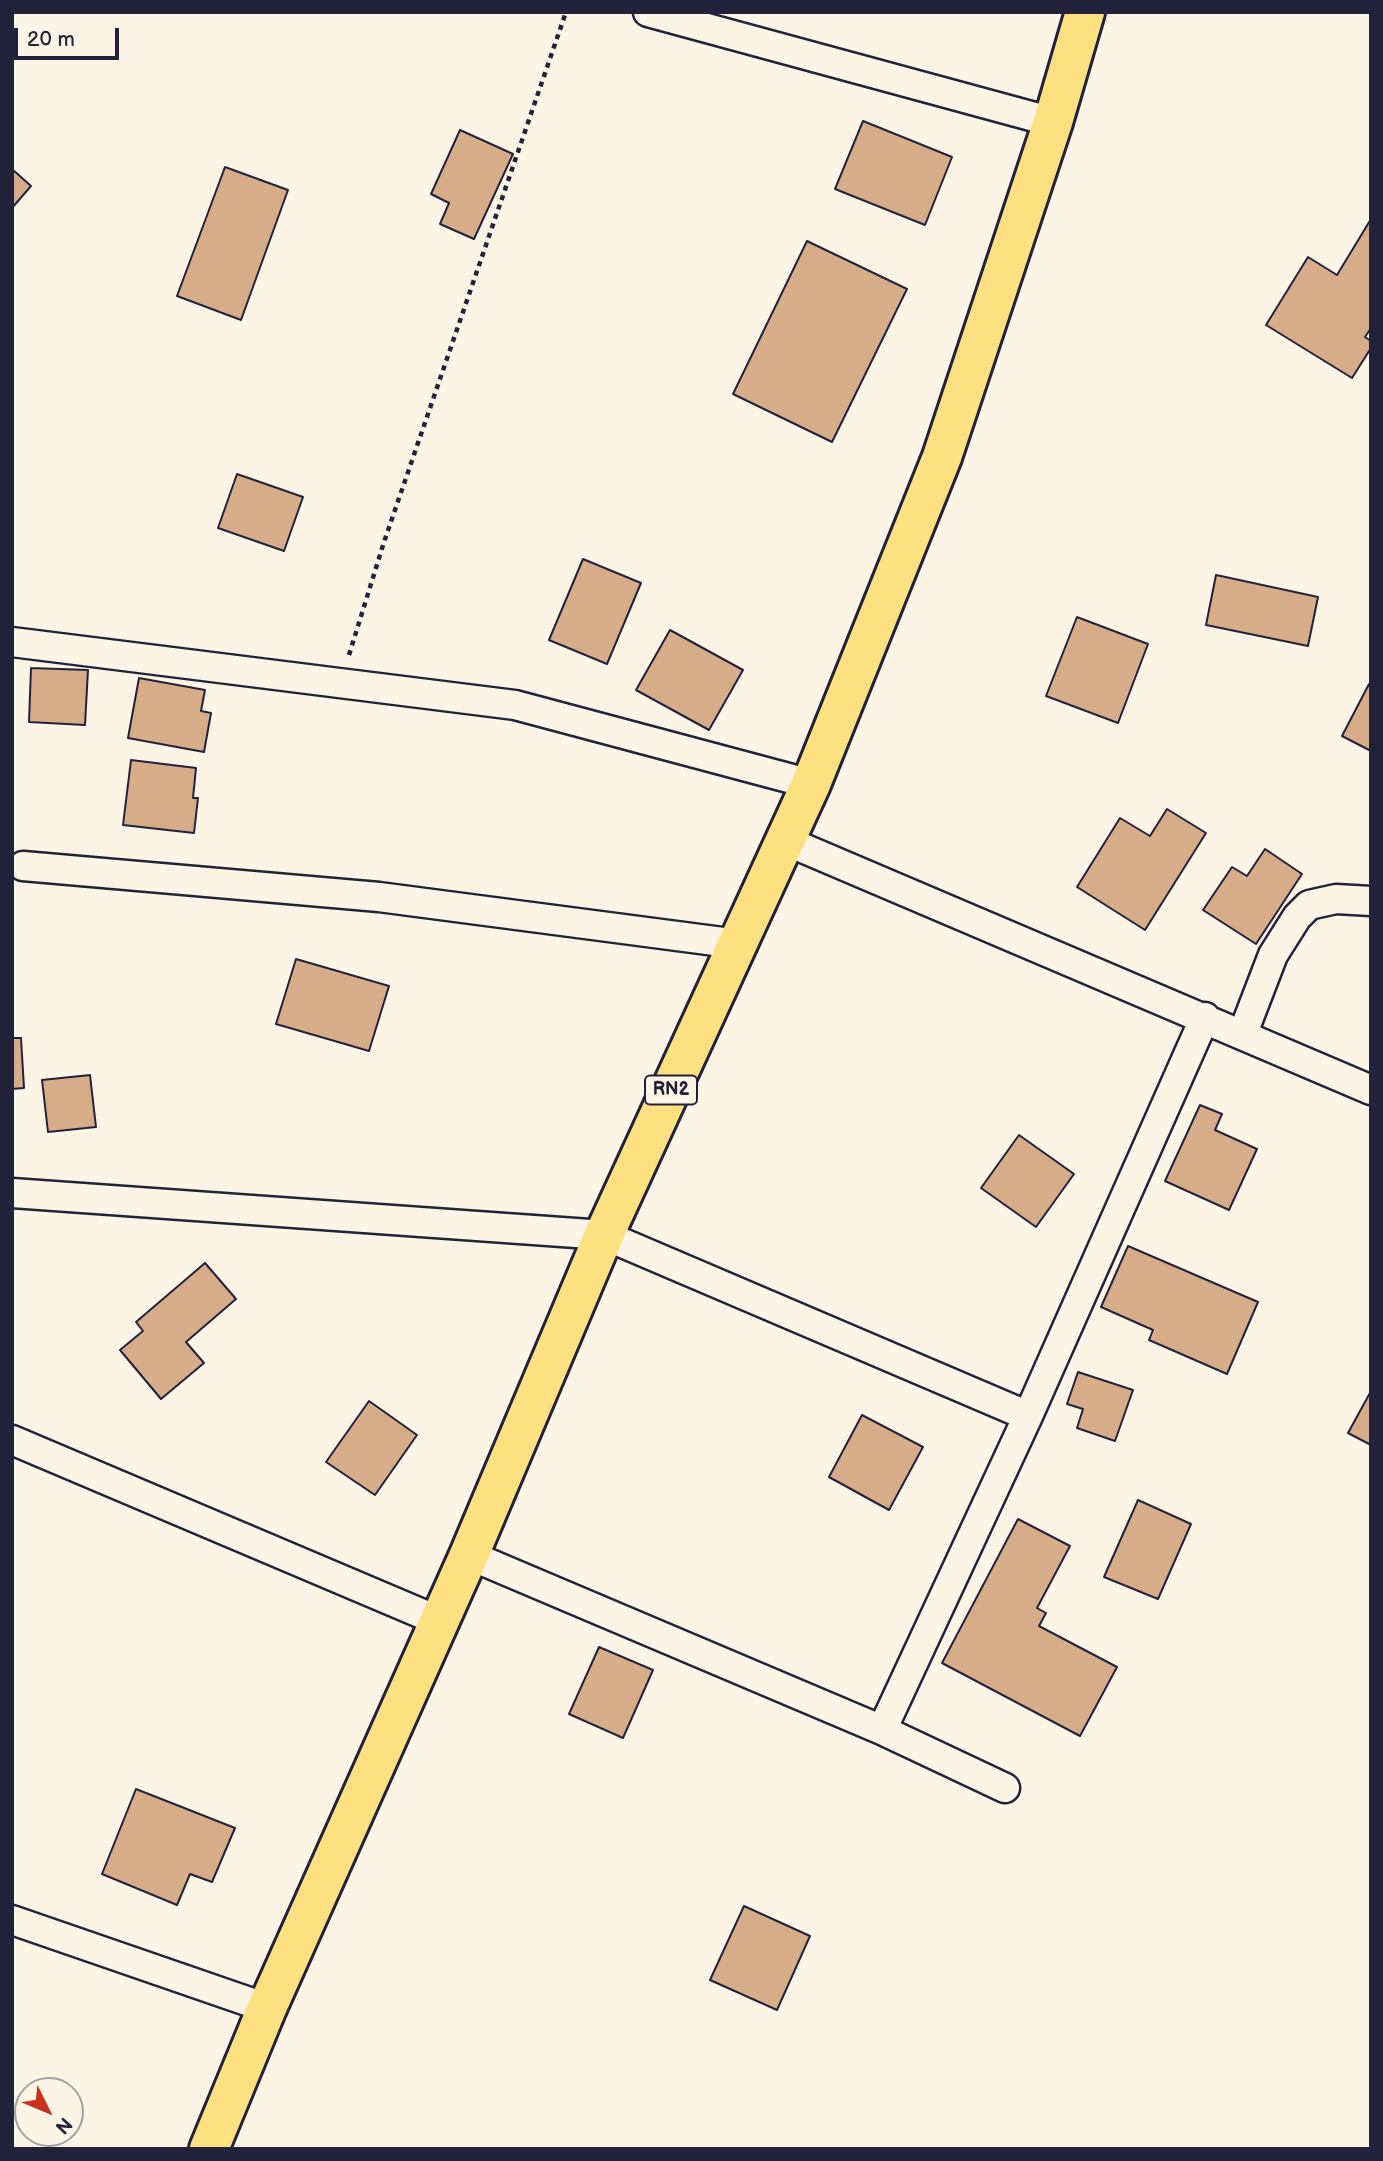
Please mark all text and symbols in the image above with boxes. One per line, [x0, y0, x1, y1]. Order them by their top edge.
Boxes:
scale bar [18, 14, 122, 58]
text: 20 m [27, 27, 75, 52]
road number: RN2 [645, 1076, 697, 1105]
north arrow [14, 2077, 84, 2147]
text: N [50, 2112, 77, 2138]

